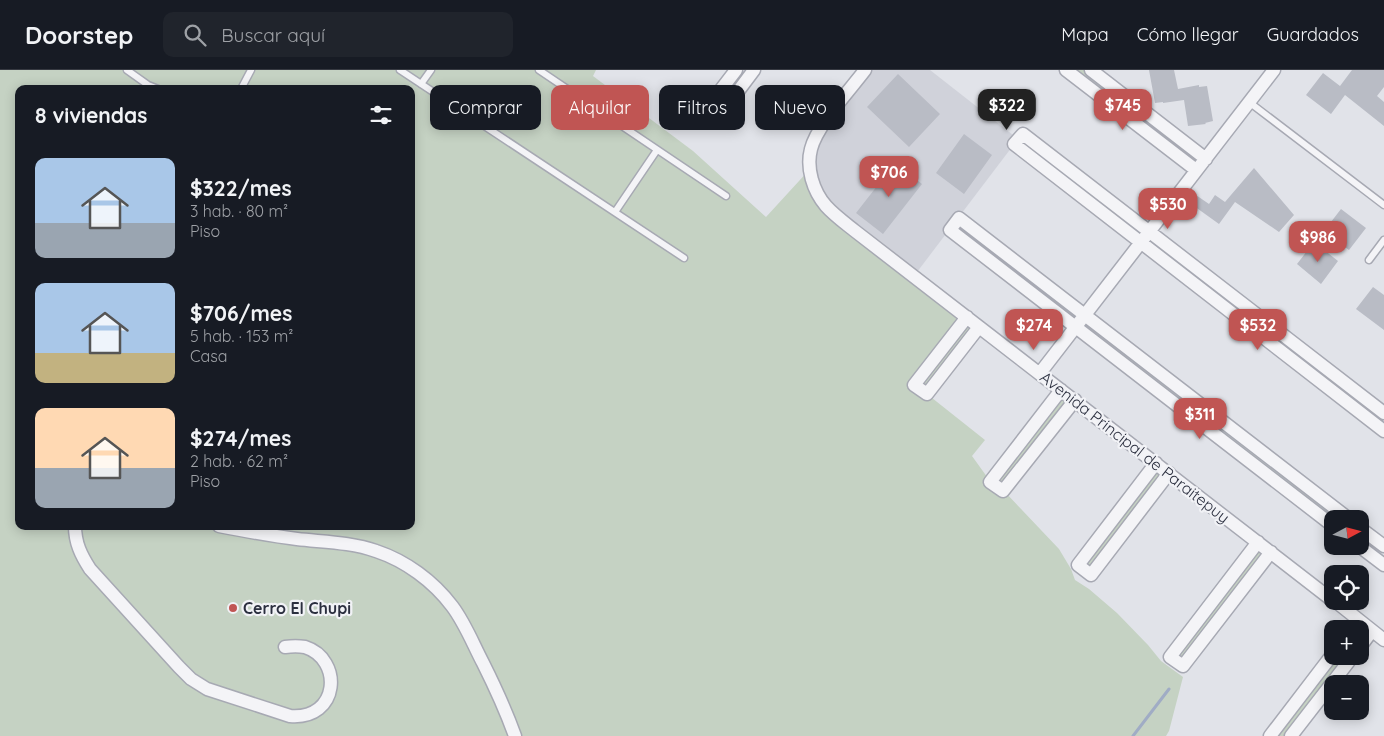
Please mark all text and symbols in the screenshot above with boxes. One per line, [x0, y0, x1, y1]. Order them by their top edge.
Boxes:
search box [163, 12, 513, 57]
text: Doorstep [25, 20, 133, 50]
icon: search [181, 21, 209, 49]
text: Buscar aquí [221, 23, 325, 47]
text: Mapa [1061, 23, 1109, 46]
text: Cómo llegar [1137, 23, 1239, 46]
text: Guardados [1267, 23, 1359, 46]
chip: Comprar [430, 85, 541, 130]
chip: Alquilar [551, 85, 649, 130]
chip: Filtros [659, 85, 745, 130]
chip: Nuevo [755, 85, 845, 130]
pin: $322 [977, 88, 1037, 131]
pin: $745 [1093, 88, 1153, 131]
text: $322 [989, 95, 1025, 115]
text: $745 [1105, 95, 1141, 115]
icon: filters [367, 101, 395, 129]
text: 8 viviendas [35, 102, 147, 128]
pin: $706 [859, 156, 919, 198]
text: $706 [870, 162, 908, 182]
text: $322/mes [190, 175, 292, 201]
icon: home [75, 178, 135, 238]
pin: $530 [1138, 188, 1198, 230]
text: $530 [1149, 194, 1187, 214]
text: 3 hab. · 80 m² [190, 201, 288, 221]
pin: $986 [1288, 220, 1348, 263]
text: Piso [190, 221, 220, 241]
text: $986 [1300, 227, 1336, 247]
text: $706/mes [190, 300, 292, 326]
icon: home [75, 303, 135, 363]
pin: $274 [1004, 308, 1064, 351]
pin: $532 [1228, 308, 1288, 351]
text: $274 [1016, 315, 1052, 335]
text: $532 [1240, 315, 1276, 335]
text: 5 hab. · 153 m² [190, 326, 293, 346]
text: Casa [190, 346, 227, 366]
street label: Avenida Principal de Paraitepuy [1036, 367, 1234, 527]
pin: $311 [1170, 398, 1230, 440]
text: $311 [1185, 404, 1215, 424]
text: $274/mes [190, 425, 291, 451]
icon: home [75, 428, 135, 488]
text: 2 hab. · 62 m² [190, 451, 288, 471]
text: Piso [190, 471, 220, 491]
north arrow [1324, 510, 1369, 555]
map controls [1324, 510, 1369, 720]
button: locate [1324, 565, 1369, 610]
place label: Cerro El Chupi [243, 598, 351, 618]
marker: Cerro El Chupi [227, 602, 239, 614]
button: + [1324, 620, 1369, 665]
button: − [1324, 675, 1369, 720]

